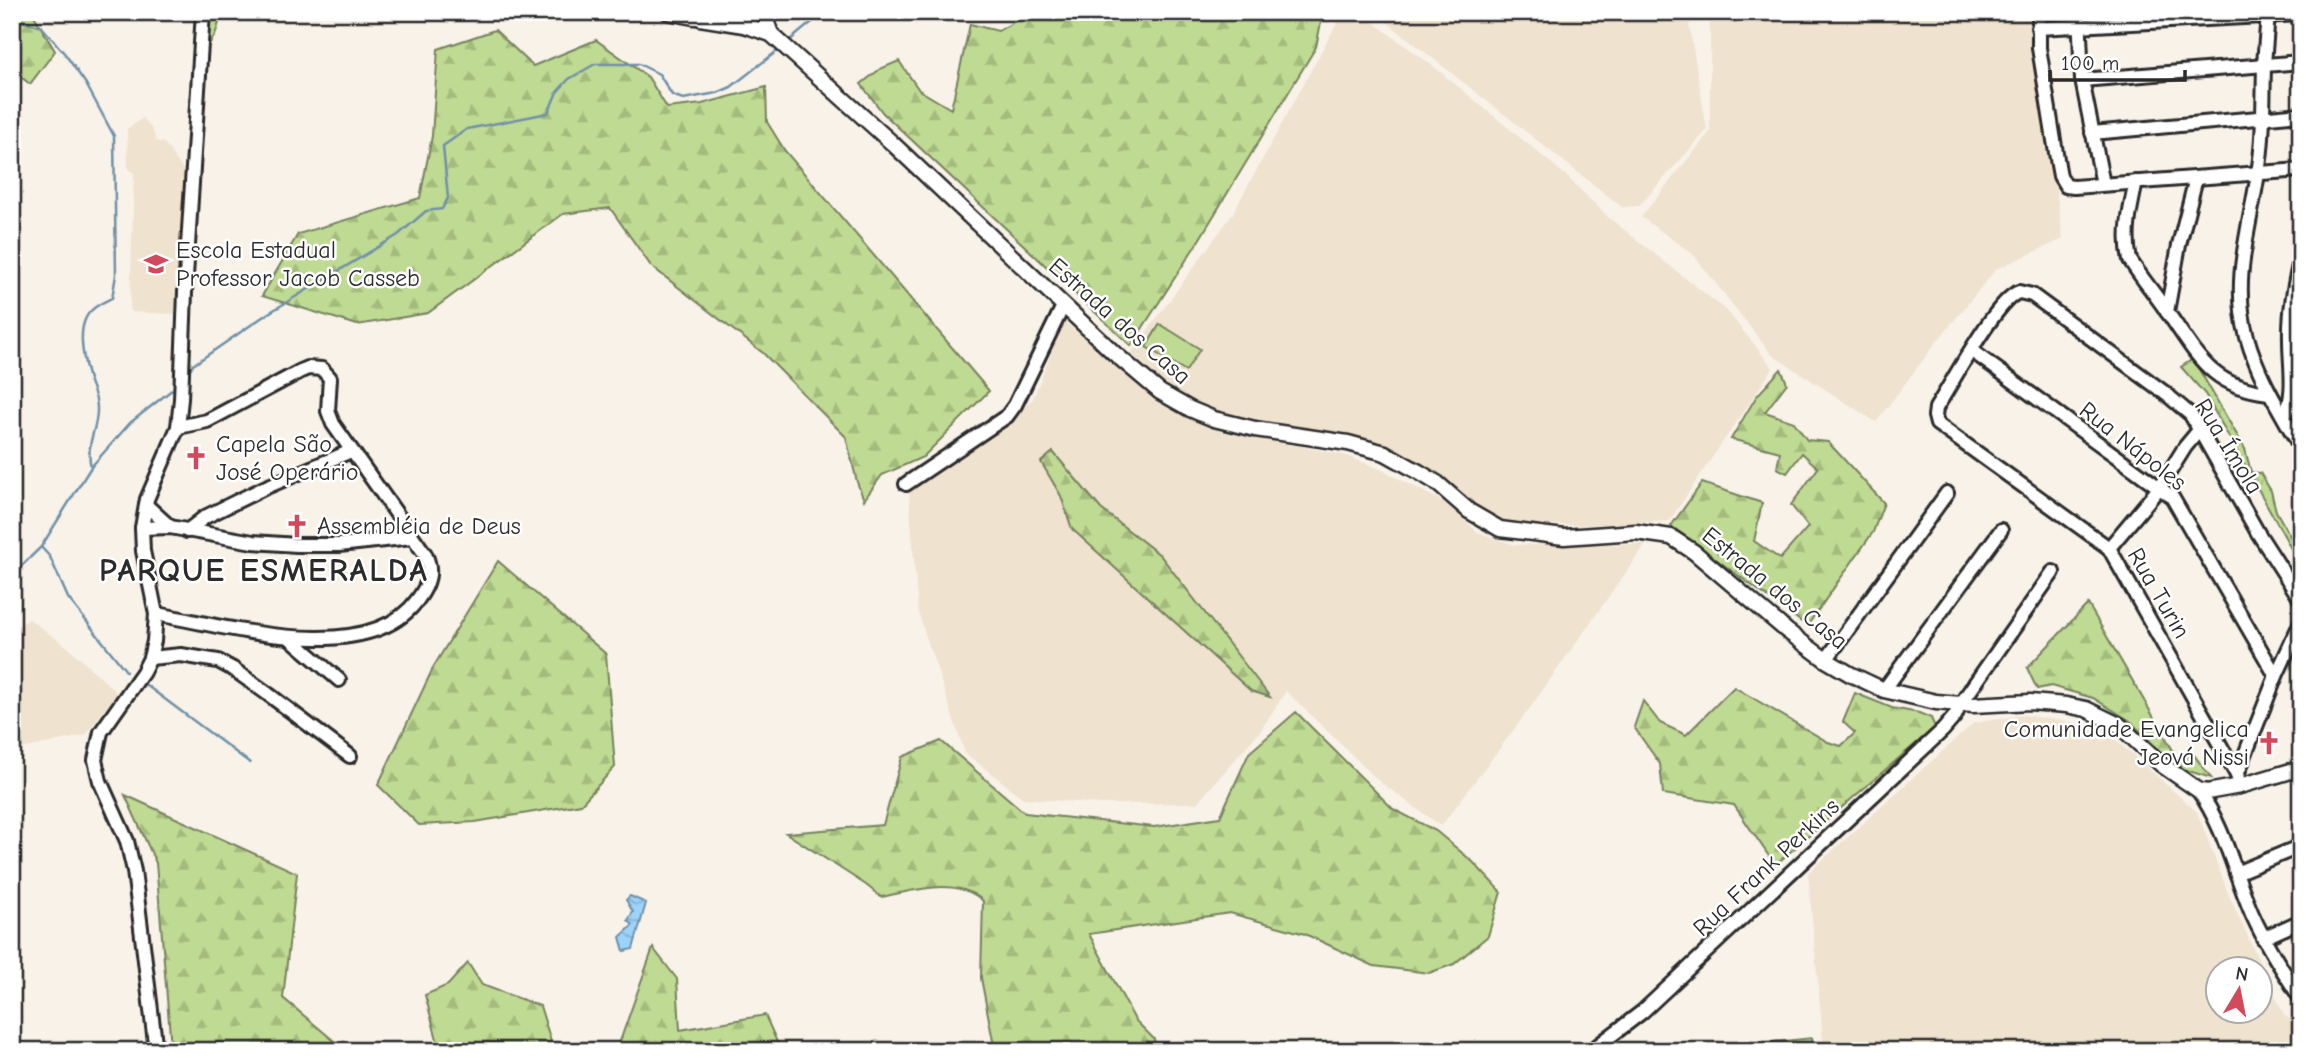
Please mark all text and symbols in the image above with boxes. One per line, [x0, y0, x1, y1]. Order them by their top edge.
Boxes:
scale bar [2050, 38, 2185, 82]
text: 100 m [2061, 51, 2119, 75]
place label: Escola Estadual Professor Jacob Casseb [176, 236, 420, 292]
school or university icon: Escola Estadual Professor Jacob Casseb [142, 250, 170, 278]
street label: Estrada dos Casa [1043, 252, 1197, 390]
street label: Rua Ímola [2189, 393, 2269, 499]
street label: Rua Nápoles [2074, 396, 2192, 496]
place label: Capela São José Operário [216, 430, 359, 486]
church icon: Capela São José Operário [182, 444, 210, 472]
church icon: Assembléia de Deus [283, 512, 311, 540]
place label: Assembléia de Deus [317, 512, 521, 540]
street label: Estrada dos Casa [1697, 521, 1853, 655]
street label: Rua Turin [2122, 543, 2196, 643]
district label: PARQUE ESMERALDA [99, 552, 429, 589]
place label: Comunidade Evangelica Jeová Nissi [2004, 715, 2249, 771]
church icon: Comunidade Evangelica Jeová Nissi [2255, 729, 2283, 757]
street label: Rua Frank Perkins [1687, 792, 1845, 942]
north arrow [2204, 954, 2274, 1024]
text: N [2234, 962, 2250, 986]

